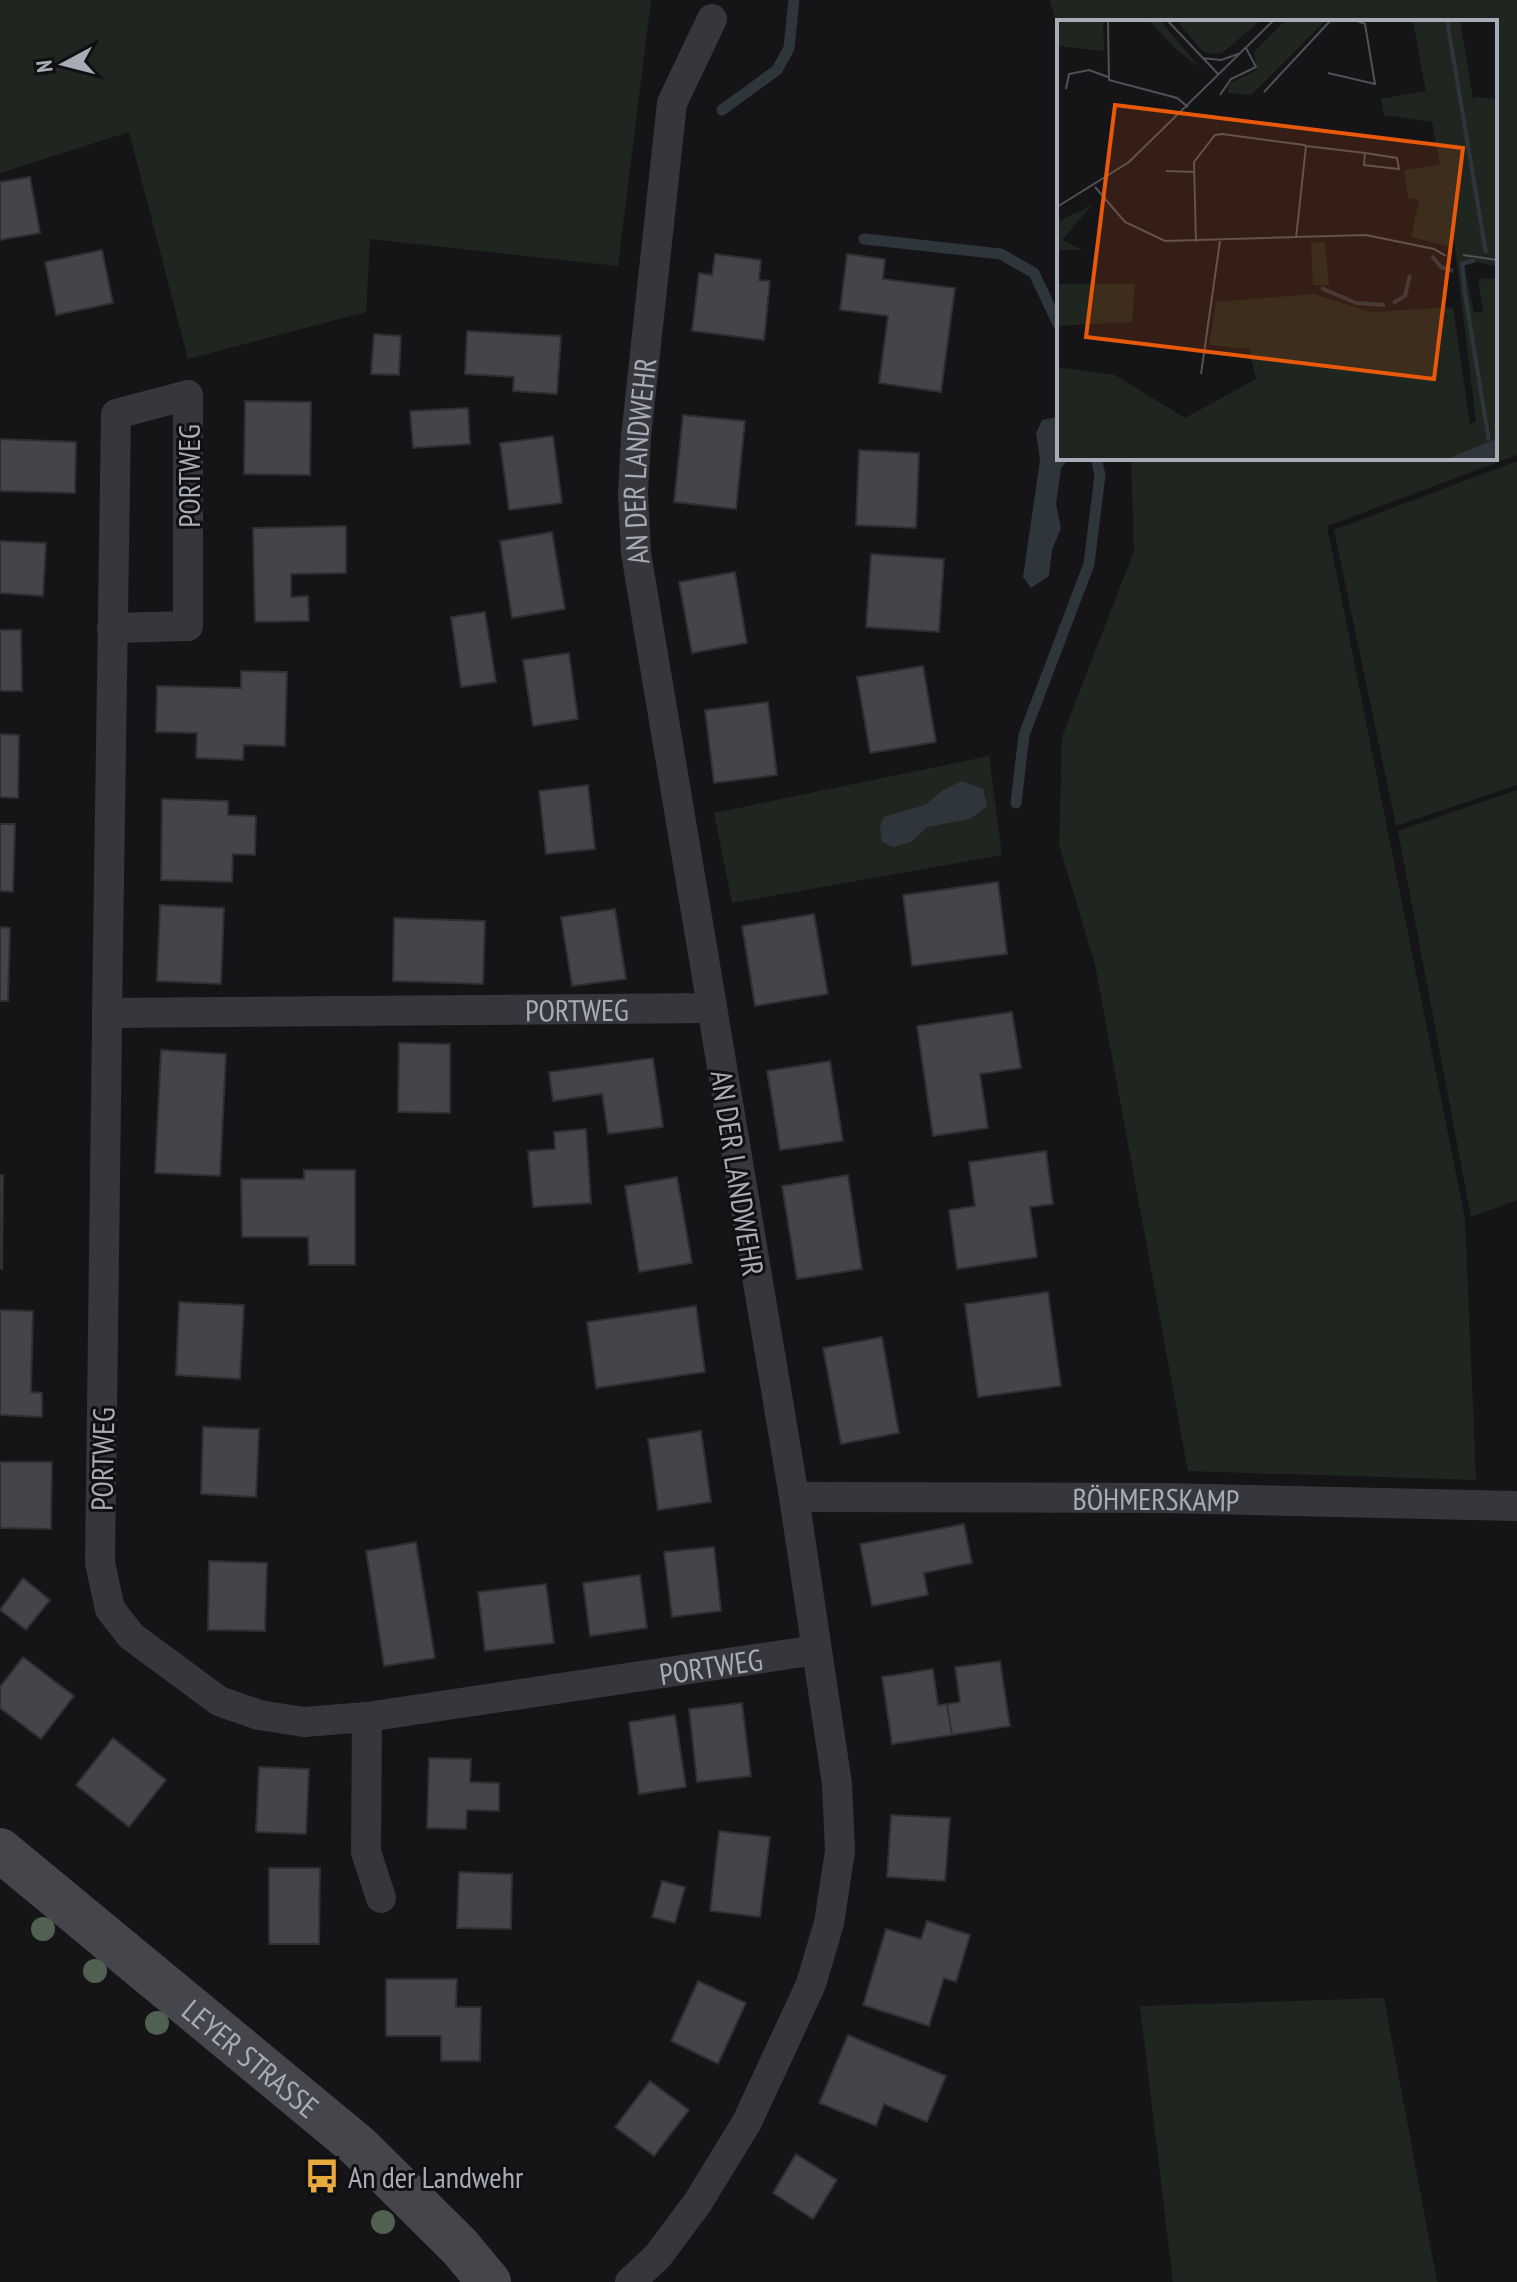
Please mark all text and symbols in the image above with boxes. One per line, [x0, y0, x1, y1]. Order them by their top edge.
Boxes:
inset map [1057, 20, 1497, 460]
north arrow [24, 24, 104, 104]
text: N [30, 59, 59, 74]
street label: AN DER LANDWEHR [613, 356, 664, 568]
street label: PORTWEG [169, 424, 208, 528]
street label: PORTWEG [525, 989, 629, 1029]
street label: AN DER LANDWEHR [702, 1067, 774, 1279]
street label: PORTWEG [82, 1407, 122, 1511]
street label: BÖHMERSKAMP [1072, 1478, 1240, 1519]
street label: PORTWEG [657, 1639, 765, 1693]
street label: LEYER STRASSE [175, 1990, 327, 2125]
bus stop icon: An der Landwehr [303, 2157, 341, 2195]
place label: An der Landwehr [348, 2157, 524, 2196]

